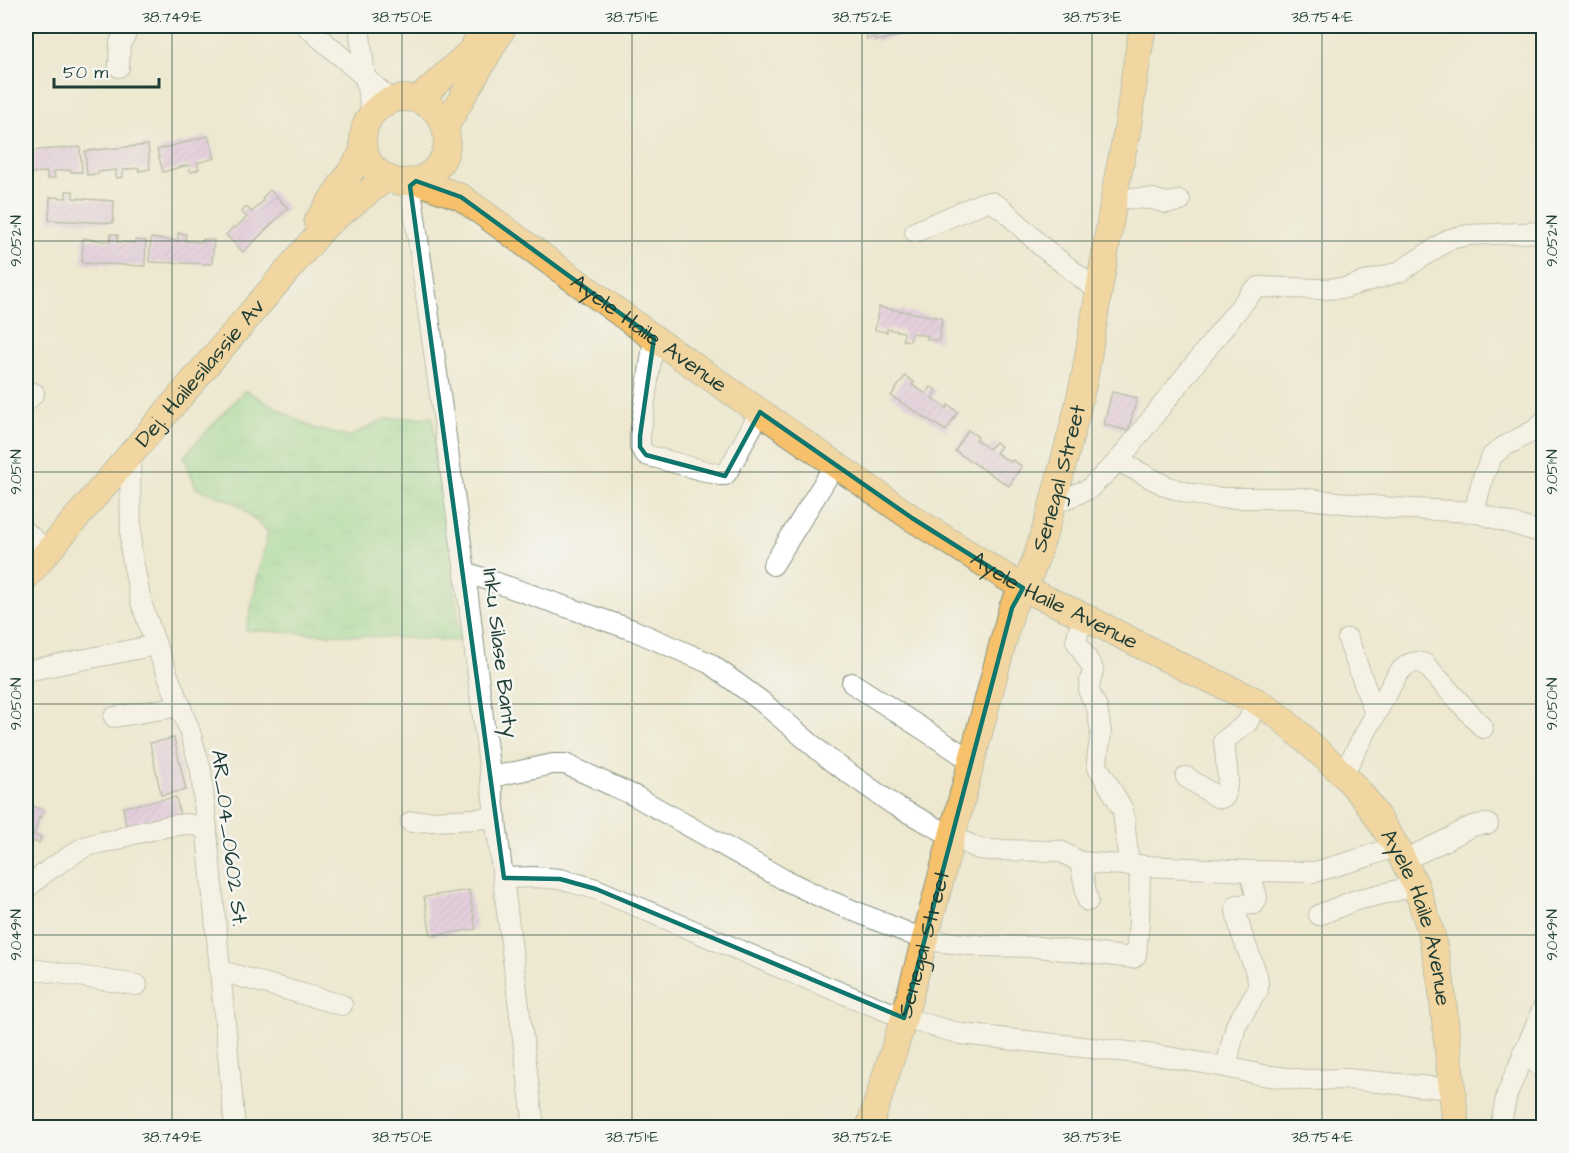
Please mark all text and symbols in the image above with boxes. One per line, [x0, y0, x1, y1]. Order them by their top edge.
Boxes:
text: 38.749°E [142, 7, 202, 28]
text: 38.750°E [372, 7, 433, 28]
text: 38.751°E [605, 7, 659, 28]
text: 38.752°E [832, 7, 892, 28]
text: 38.753°E [1062, 7, 1122, 28]
text: 38.754°E [1291, 7, 1353, 28]
scale bar [54, 51, 159, 89]
text: 50 m [63, 60, 108, 85]
text: 9.052°N [6, 215, 27, 267]
text: 9.052°N [1542, 215, 1563, 267]
street label: Ayele Haile Avenue [564, 267, 734, 400]
street label: Dej. Hailesilassie Av [128, 292, 272, 454]
street label: Senegal Street [1023, 401, 1093, 556]
text: 9.051°N [6, 449, 27, 495]
text: 9.051°N [1542, 449, 1563, 495]
street label: Ayele Haile Avenue [964, 543, 1144, 657]
street label: Inku Silase Banty [473, 566, 526, 740]
text: 9.050°N [6, 678, 27, 730]
text: 9.050°N [1542, 678, 1563, 730]
street label: AR_04_0602 St. [203, 748, 255, 928]
street label: Ayele Haile Avenue [1373, 822, 1459, 1007]
street label: Senegal Street [889, 867, 958, 1021]
text: 9.049°N [6, 909, 27, 961]
text: 9.049°N [1542, 909, 1563, 961]
text: 38.749°E [142, 1127, 202, 1148]
text: 38.750°E [372, 1127, 433, 1148]
text: 38.751°E [605, 1127, 659, 1148]
text: 38.752°E [832, 1127, 892, 1148]
text: 38.753°E [1062, 1127, 1122, 1148]
text: 38.754°E [1291, 1127, 1353, 1148]

